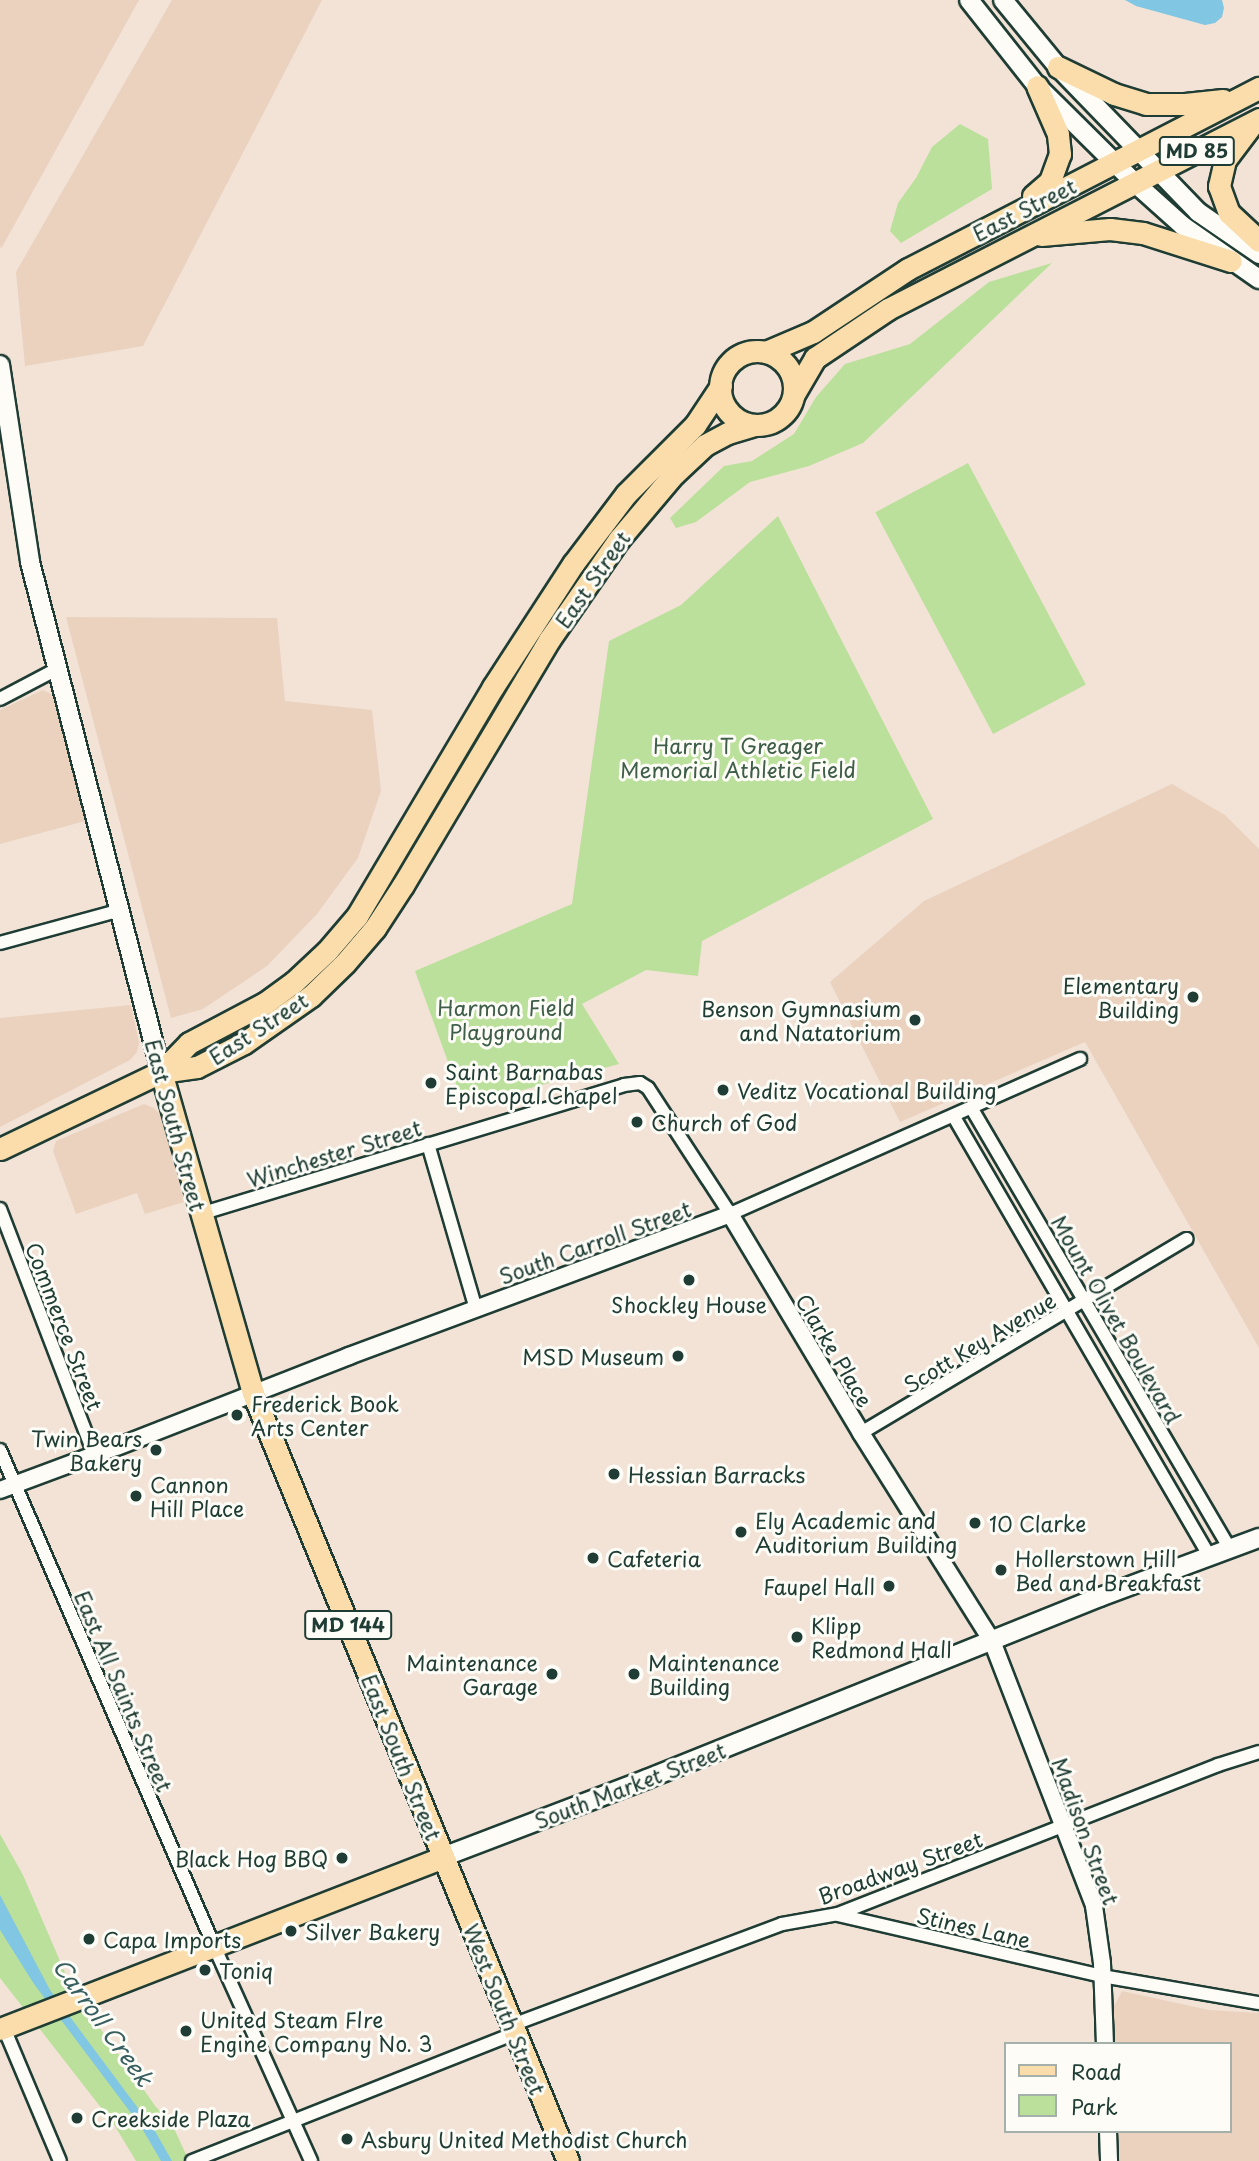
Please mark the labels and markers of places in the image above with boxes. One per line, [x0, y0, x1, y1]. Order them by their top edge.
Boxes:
place label: Elementary Building [1063, 972, 1179, 1022]
marker: Elementary Building [1185, 989, 1201, 1005]
place label: Benson Gymnasium and Natatorium [701, 995, 901, 1045]
marker: Benson Gymnasium and Natatorium [907, 1012, 923, 1028]
place label: Saint Barnabas Episcopal Chapel [445, 1058, 617, 1108]
marker: Saint Barnabas Episcopal Chapel [423, 1075, 439, 1091]
place label: Veditz Vocational Building [737, 1077, 997, 1103]
marker: Veditz Vocational Building [715, 1082, 731, 1098]
place label: Church of God [651, 1109, 798, 1135]
marker: Church of God [629, 1114, 645, 1130]
marker: Shockley House [681, 1272, 697, 1288]
place label: Shockley House [610, 1291, 768, 1317]
place label: MSD Museum [526, 1343, 664, 1369]
marker: MSD Museum [670, 1348, 686, 1364]
place label: Frederick Book Arts Center [251, 1390, 401, 1440]
marker: Frederick Book Arts Center [229, 1407, 245, 1423]
place label: Twin Bears Bakery [30, 1425, 142, 1475]
marker: Twin Bears Bakery [148, 1442, 164, 1458]
place label: Hessian Barracks [628, 1461, 804, 1487]
marker: Hessian Barracks [606, 1466, 622, 1482]
place label: Cannon Hill Place [150, 1471, 244, 1521]
marker: Cannon Hill Place [128, 1488, 144, 1504]
place label: Ely Academic and Auditorium Building [755, 1507, 958, 1557]
place label: 10 Clarke [989, 1510, 1088, 1536]
marker: 10 Clarke [967, 1515, 983, 1531]
marker: Ely Academic and Auditorium Building [733, 1524, 749, 1540]
place label: Cafeteria [607, 1545, 701, 1571]
place label: Hollerstown Hill Bed and Breakfast [1015, 1545, 1202, 1595]
marker: Cafeteria [585, 1550, 601, 1566]
marker: Hollerstown Hill Bed and Breakfast [993, 1562, 1009, 1578]
place label: Faupel Hall [762, 1573, 875, 1599]
marker: Faupel Hall [881, 1578, 897, 1594]
place label: Klipp Redmond Hall [811, 1612, 952, 1662]
marker: Klipp Redmond Hall [789, 1629, 805, 1645]
place label: Maintenance Garage [406, 1649, 538, 1699]
place label: Maintenance Building [648, 1649, 780, 1699]
marker: Maintenance Garage [544, 1666, 560, 1682]
marker: Maintenance Building [626, 1666, 642, 1682]
place label: Black Hog BBQ [174, 1845, 328, 1871]
marker: Black Hog BBQ [334, 1850, 350, 1866]
place label: Silver Bakery [305, 1918, 442, 1944]
marker: Silver Bakery [283, 1923, 299, 1939]
place label: Capa Imports [103, 1926, 242, 1952]
marker: Capa Imports [81, 1931, 97, 1947]
place label: Toniq [219, 1957, 273, 1983]
marker: Toniq [197, 1962, 213, 1978]
place label: United Steam FIre Engine Company No. 3 [200, 2006, 431, 2056]
marker: United Steam FIre Engine Company No. 3 [178, 2023, 194, 2039]
place label: Creekside Plaza [91, 2105, 251, 2131]
marker: Creekside Plaza [69, 2110, 85, 2126]
place label: Asbury United Methodist Church [361, 2126, 693, 2152]
marker: Asbury United Methodist Church [339, 2131, 355, 2147]

